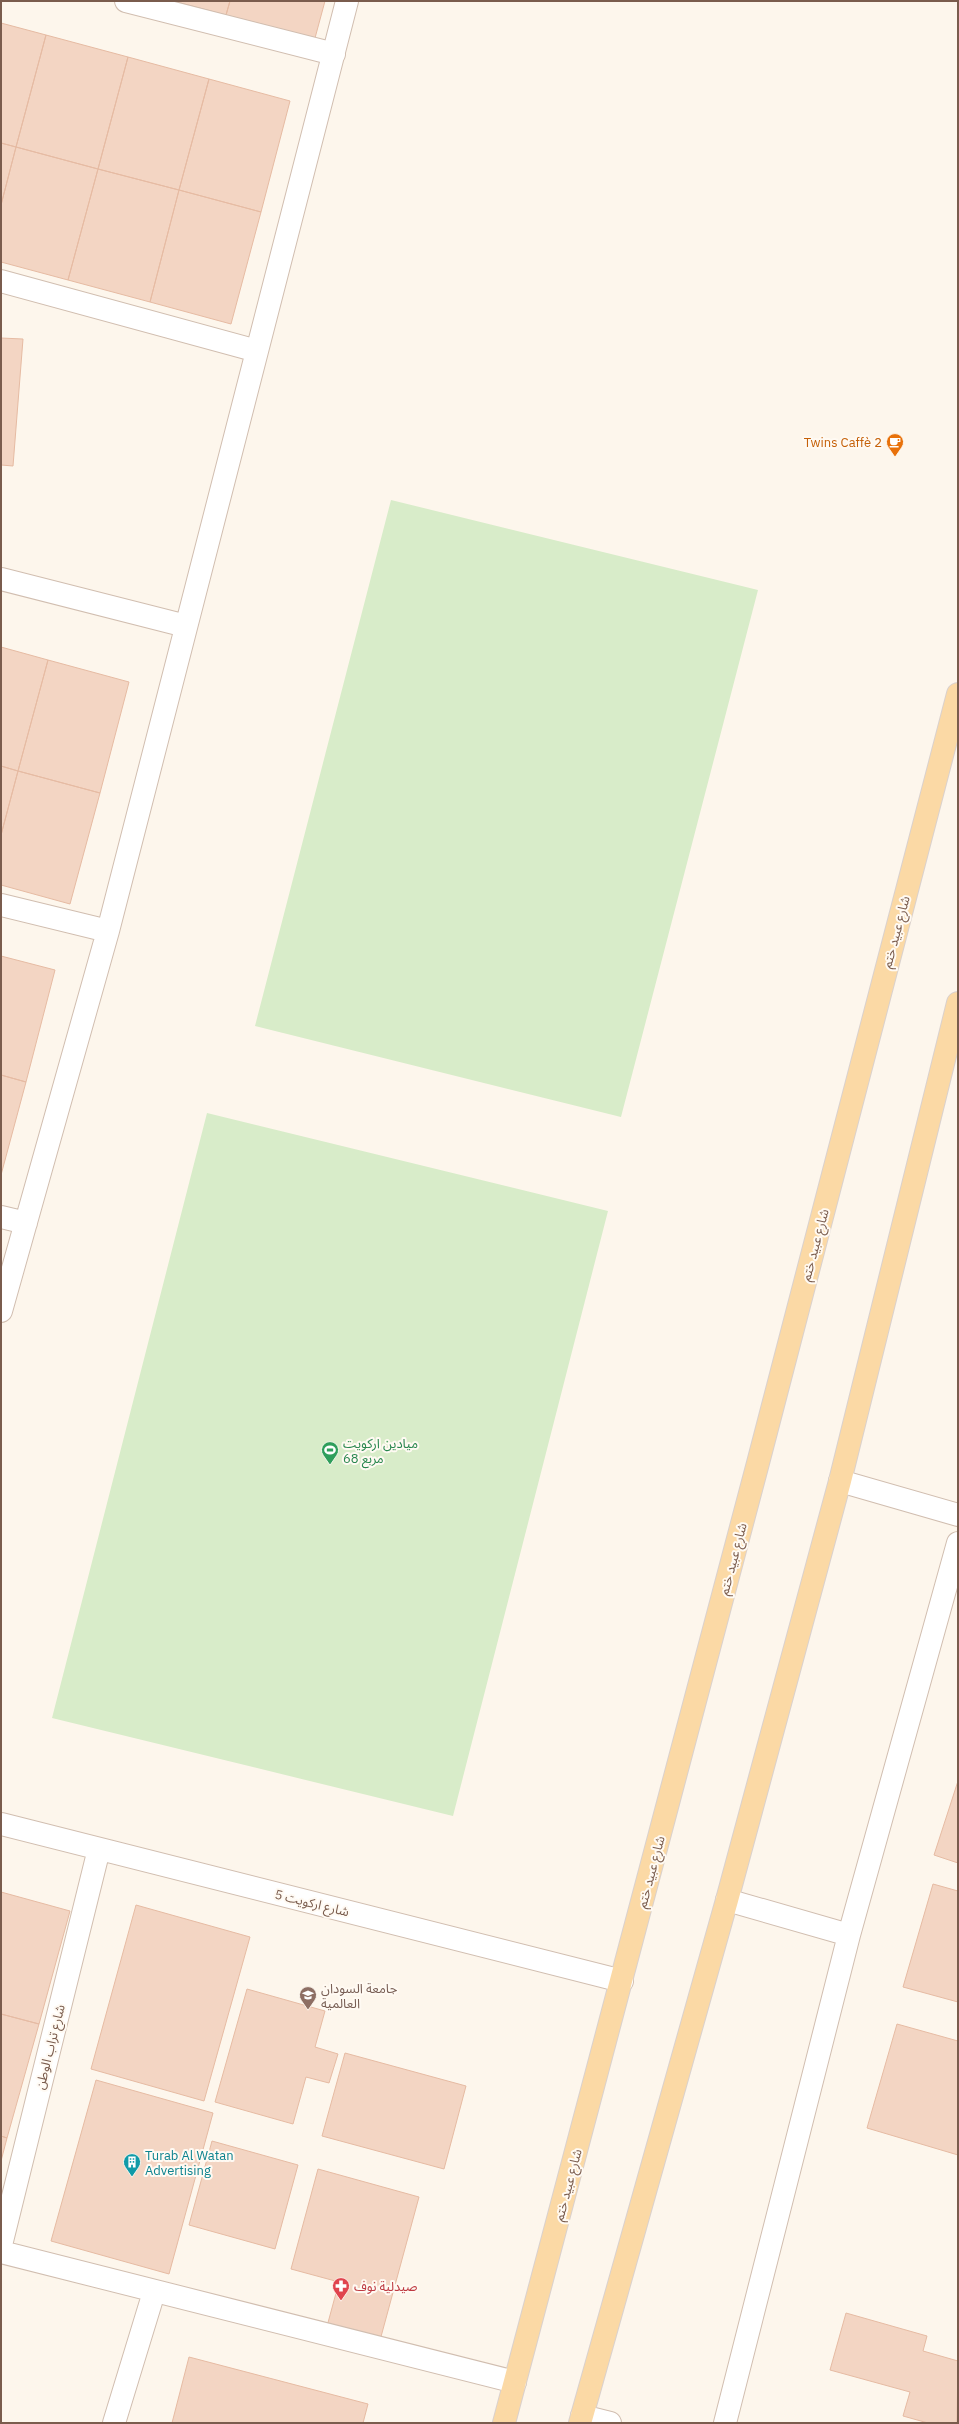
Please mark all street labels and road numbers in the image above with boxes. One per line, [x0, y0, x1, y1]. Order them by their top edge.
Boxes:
street label: شارع عبيد ختم [878, 894, 916, 970]
street label: شارع عبيد ختم [797, 1207, 835, 1283]
street label: شارع عبيد ختم [715, 1521, 753, 1597]
street label: شارع عبيد ختم [633, 1834, 671, 1910]
street label: شارع اركويت 5 [272, 1886, 351, 1922]
street label: شارع تراب الوطن [31, 2003, 71, 2092]
street label: شارع عبيد ختم [550, 2147, 588, 2223]

